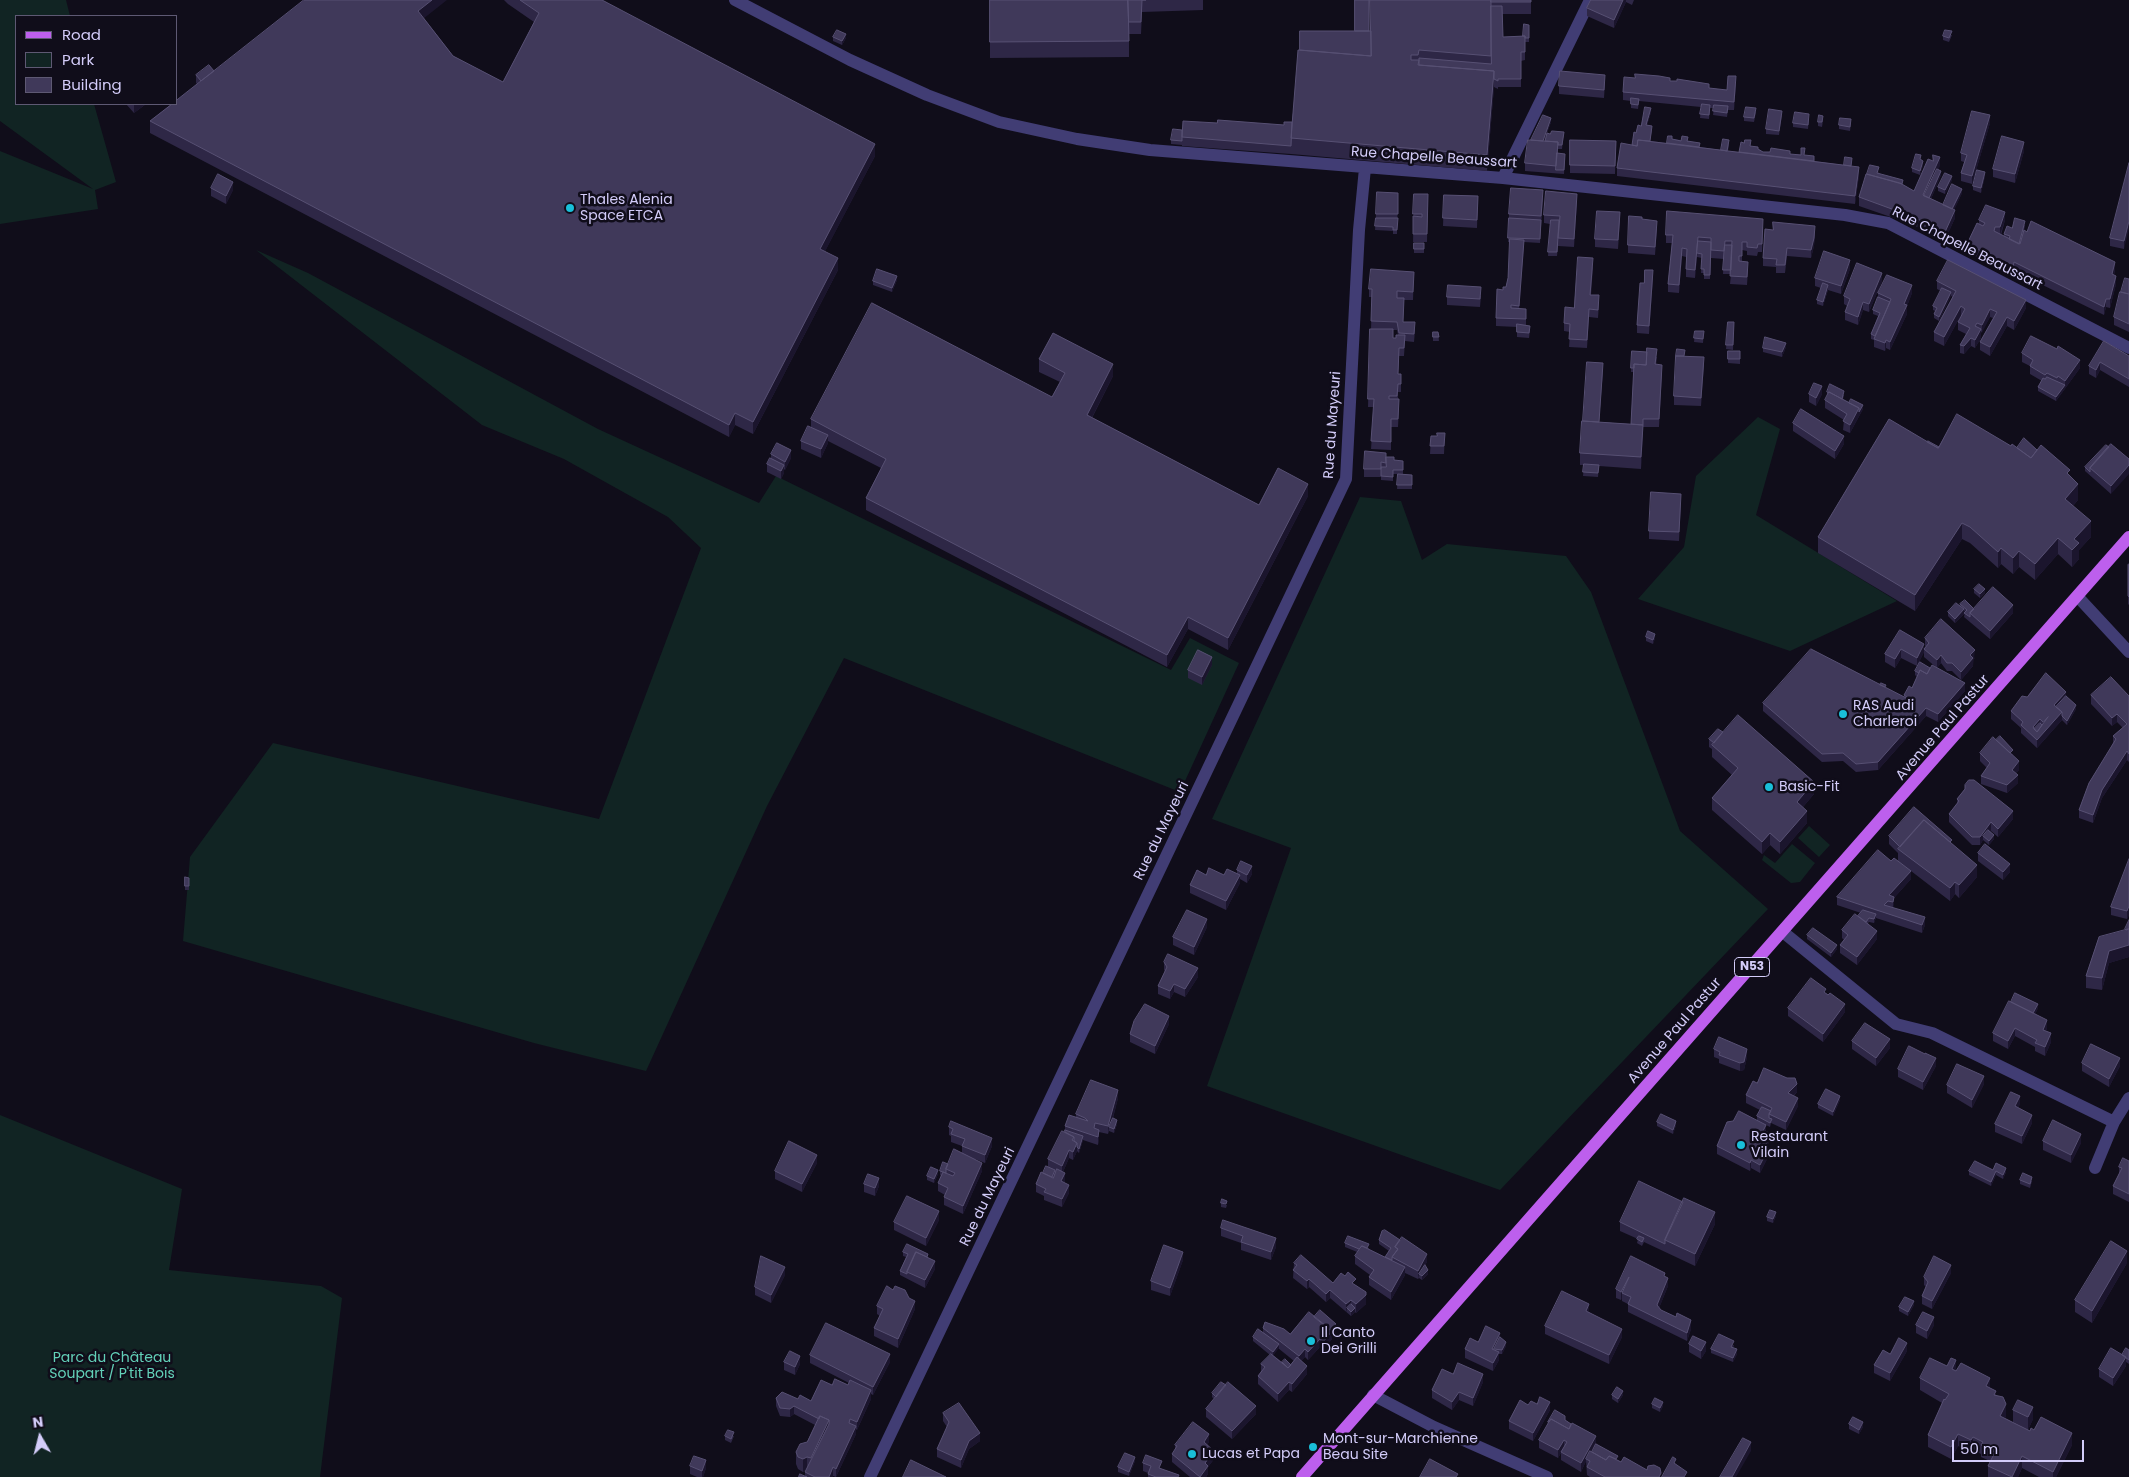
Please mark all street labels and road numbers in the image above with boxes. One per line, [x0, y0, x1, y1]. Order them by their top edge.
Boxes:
street label: Rue Chapelle Beaussart [1350, 144, 1518, 172]
street label: Rue Chapelle Beaussart [1889, 204, 2045, 294]
street label: Rue du Mayeuri [1321, 371, 1345, 479]
street label: Avenue Paul Pastur [1893, 672, 1993, 784]
street label: Rue du Mayeuri [1131, 779, 1193, 883]
road number: N53 [1734, 958, 1770, 976]
street label: Avenue Paul Pastur [1625, 975, 1725, 1087]
street label: Rue du Mayeuri [957, 1145, 1019, 1249]

